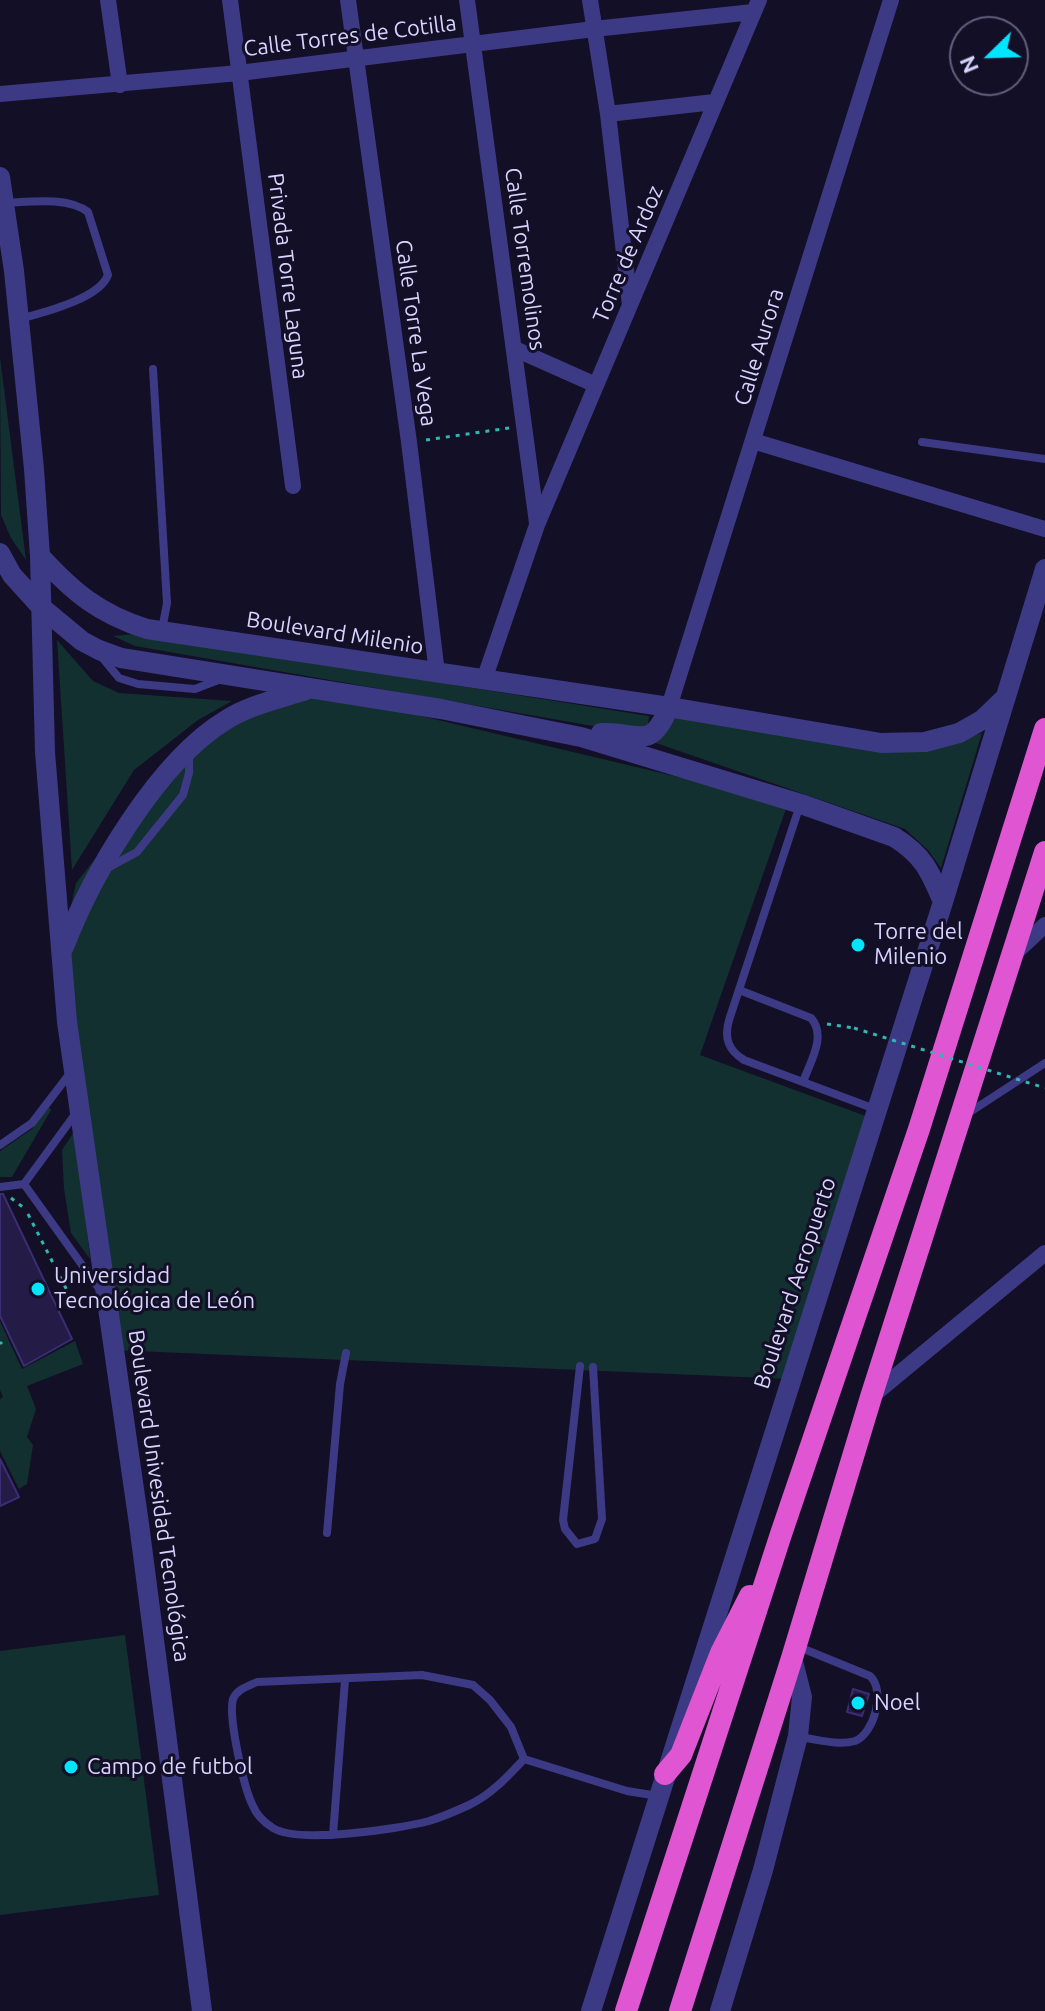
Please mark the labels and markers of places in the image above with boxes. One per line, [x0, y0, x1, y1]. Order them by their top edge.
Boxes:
place label: Torre del Milenio [874, 919, 963, 970]
marker: Torre del Milenio [849, 936, 867, 954]
place label: Universidad Tecnológica de León [54, 1263, 255, 1314]
marker: Universidad Tecnológica de León [29, 1280, 47, 1298]
place label: Noel [874, 1690, 920, 1716]
marker: Noel [849, 1694, 867, 1712]
place label: Campo de futbol [87, 1754, 253, 1780]
marker: Campo de futbol [62, 1758, 80, 1776]

